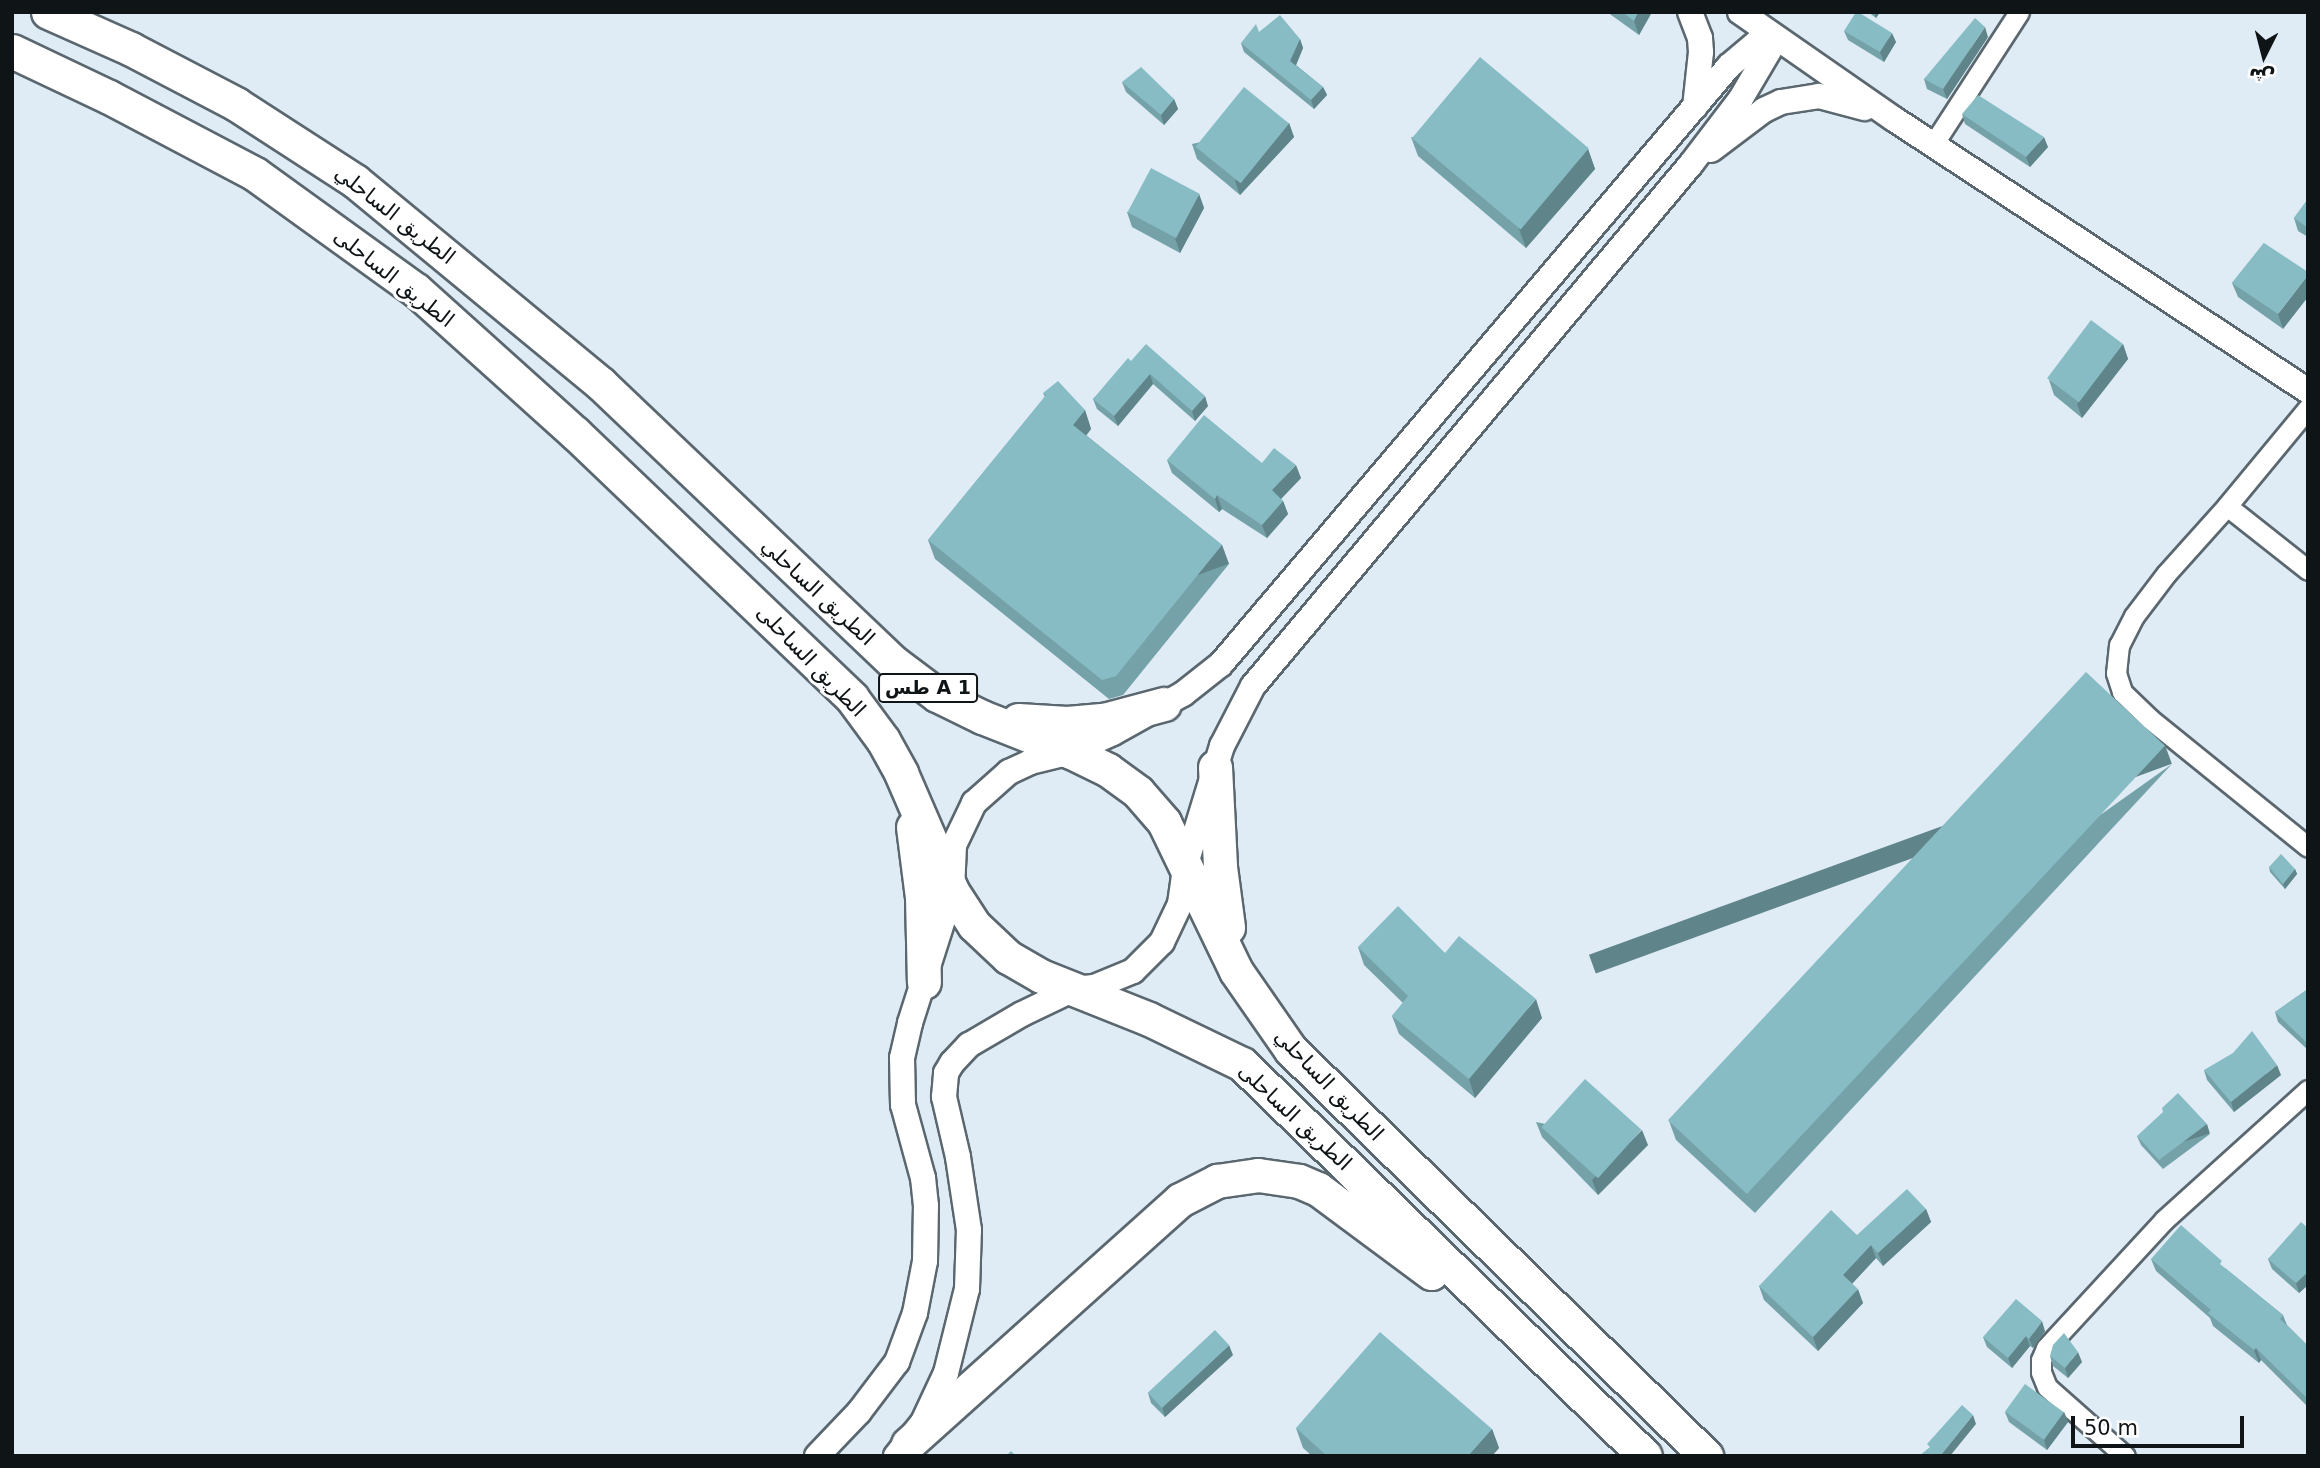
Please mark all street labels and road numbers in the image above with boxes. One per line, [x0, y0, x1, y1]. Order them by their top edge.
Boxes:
street label: الطريق الساحلي [330, 160, 460, 270]
street label: الطريق الساحلى [329, 223, 459, 333]
street label: الطريق الساحلي [756, 533, 880, 651]
street label: الطريق الساحلى [751, 600, 871, 722]
road number: طس A 1 [877, 673, 979, 704]
street label: الطريق الساحلي [1269, 1024, 1389, 1146]
street label: الطريق الساحلى [1233, 1058, 1357, 1176]

